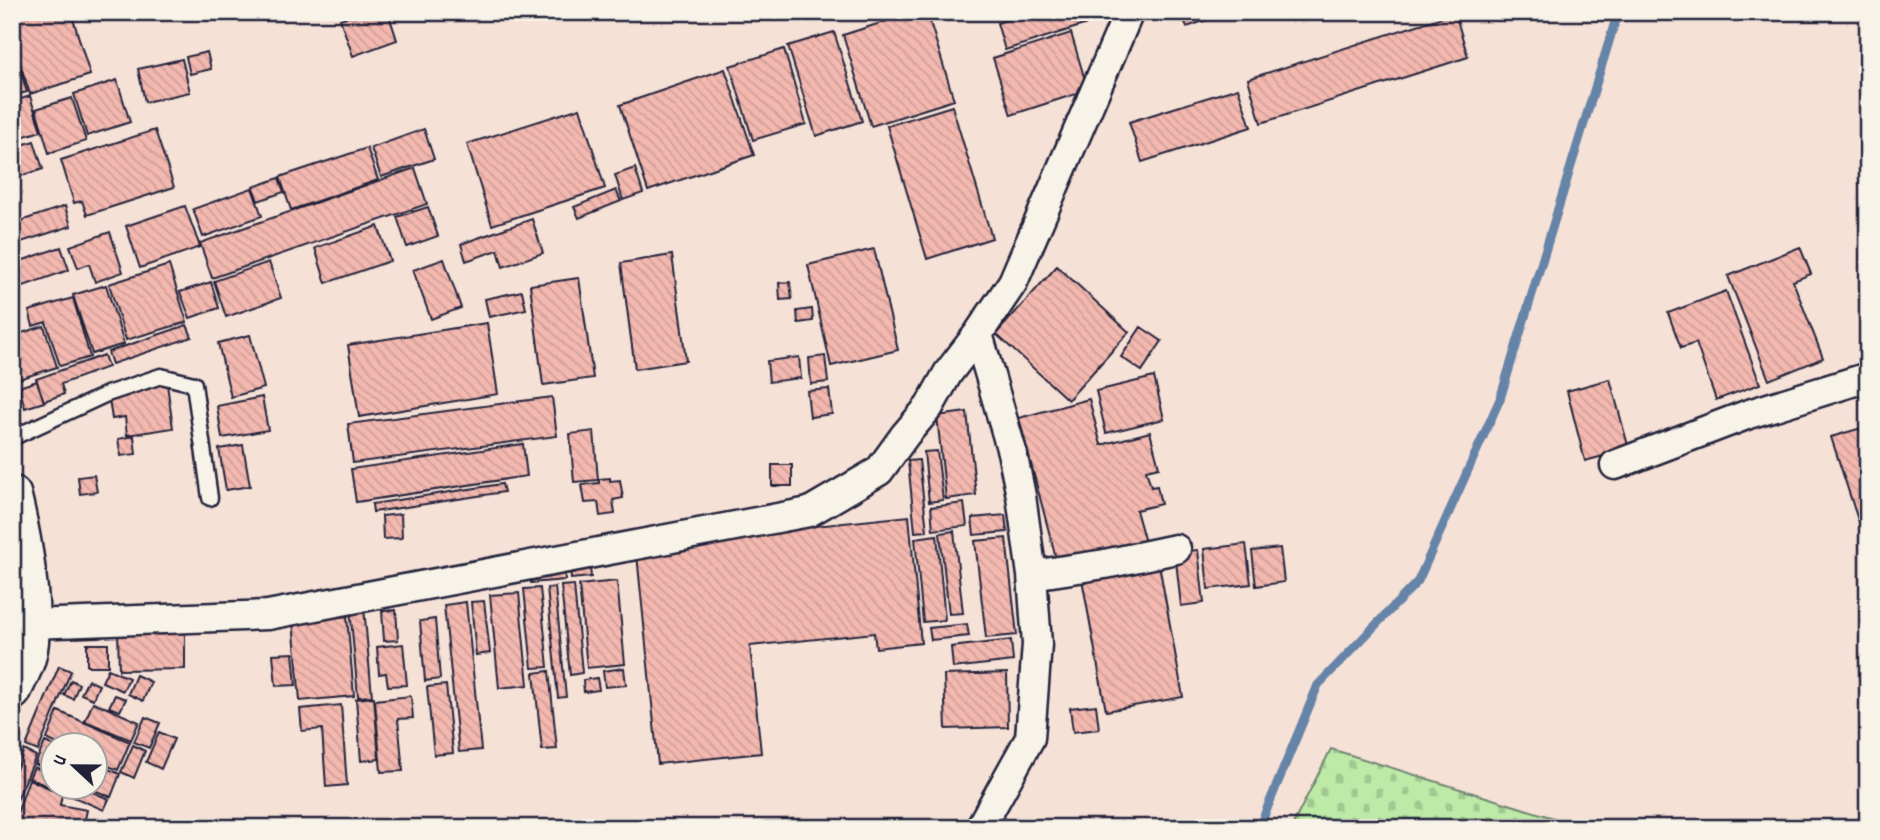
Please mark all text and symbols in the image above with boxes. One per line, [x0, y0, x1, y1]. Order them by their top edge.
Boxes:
north arrow [38, 732, 108, 802]
text: U [47, 752, 76, 770]

